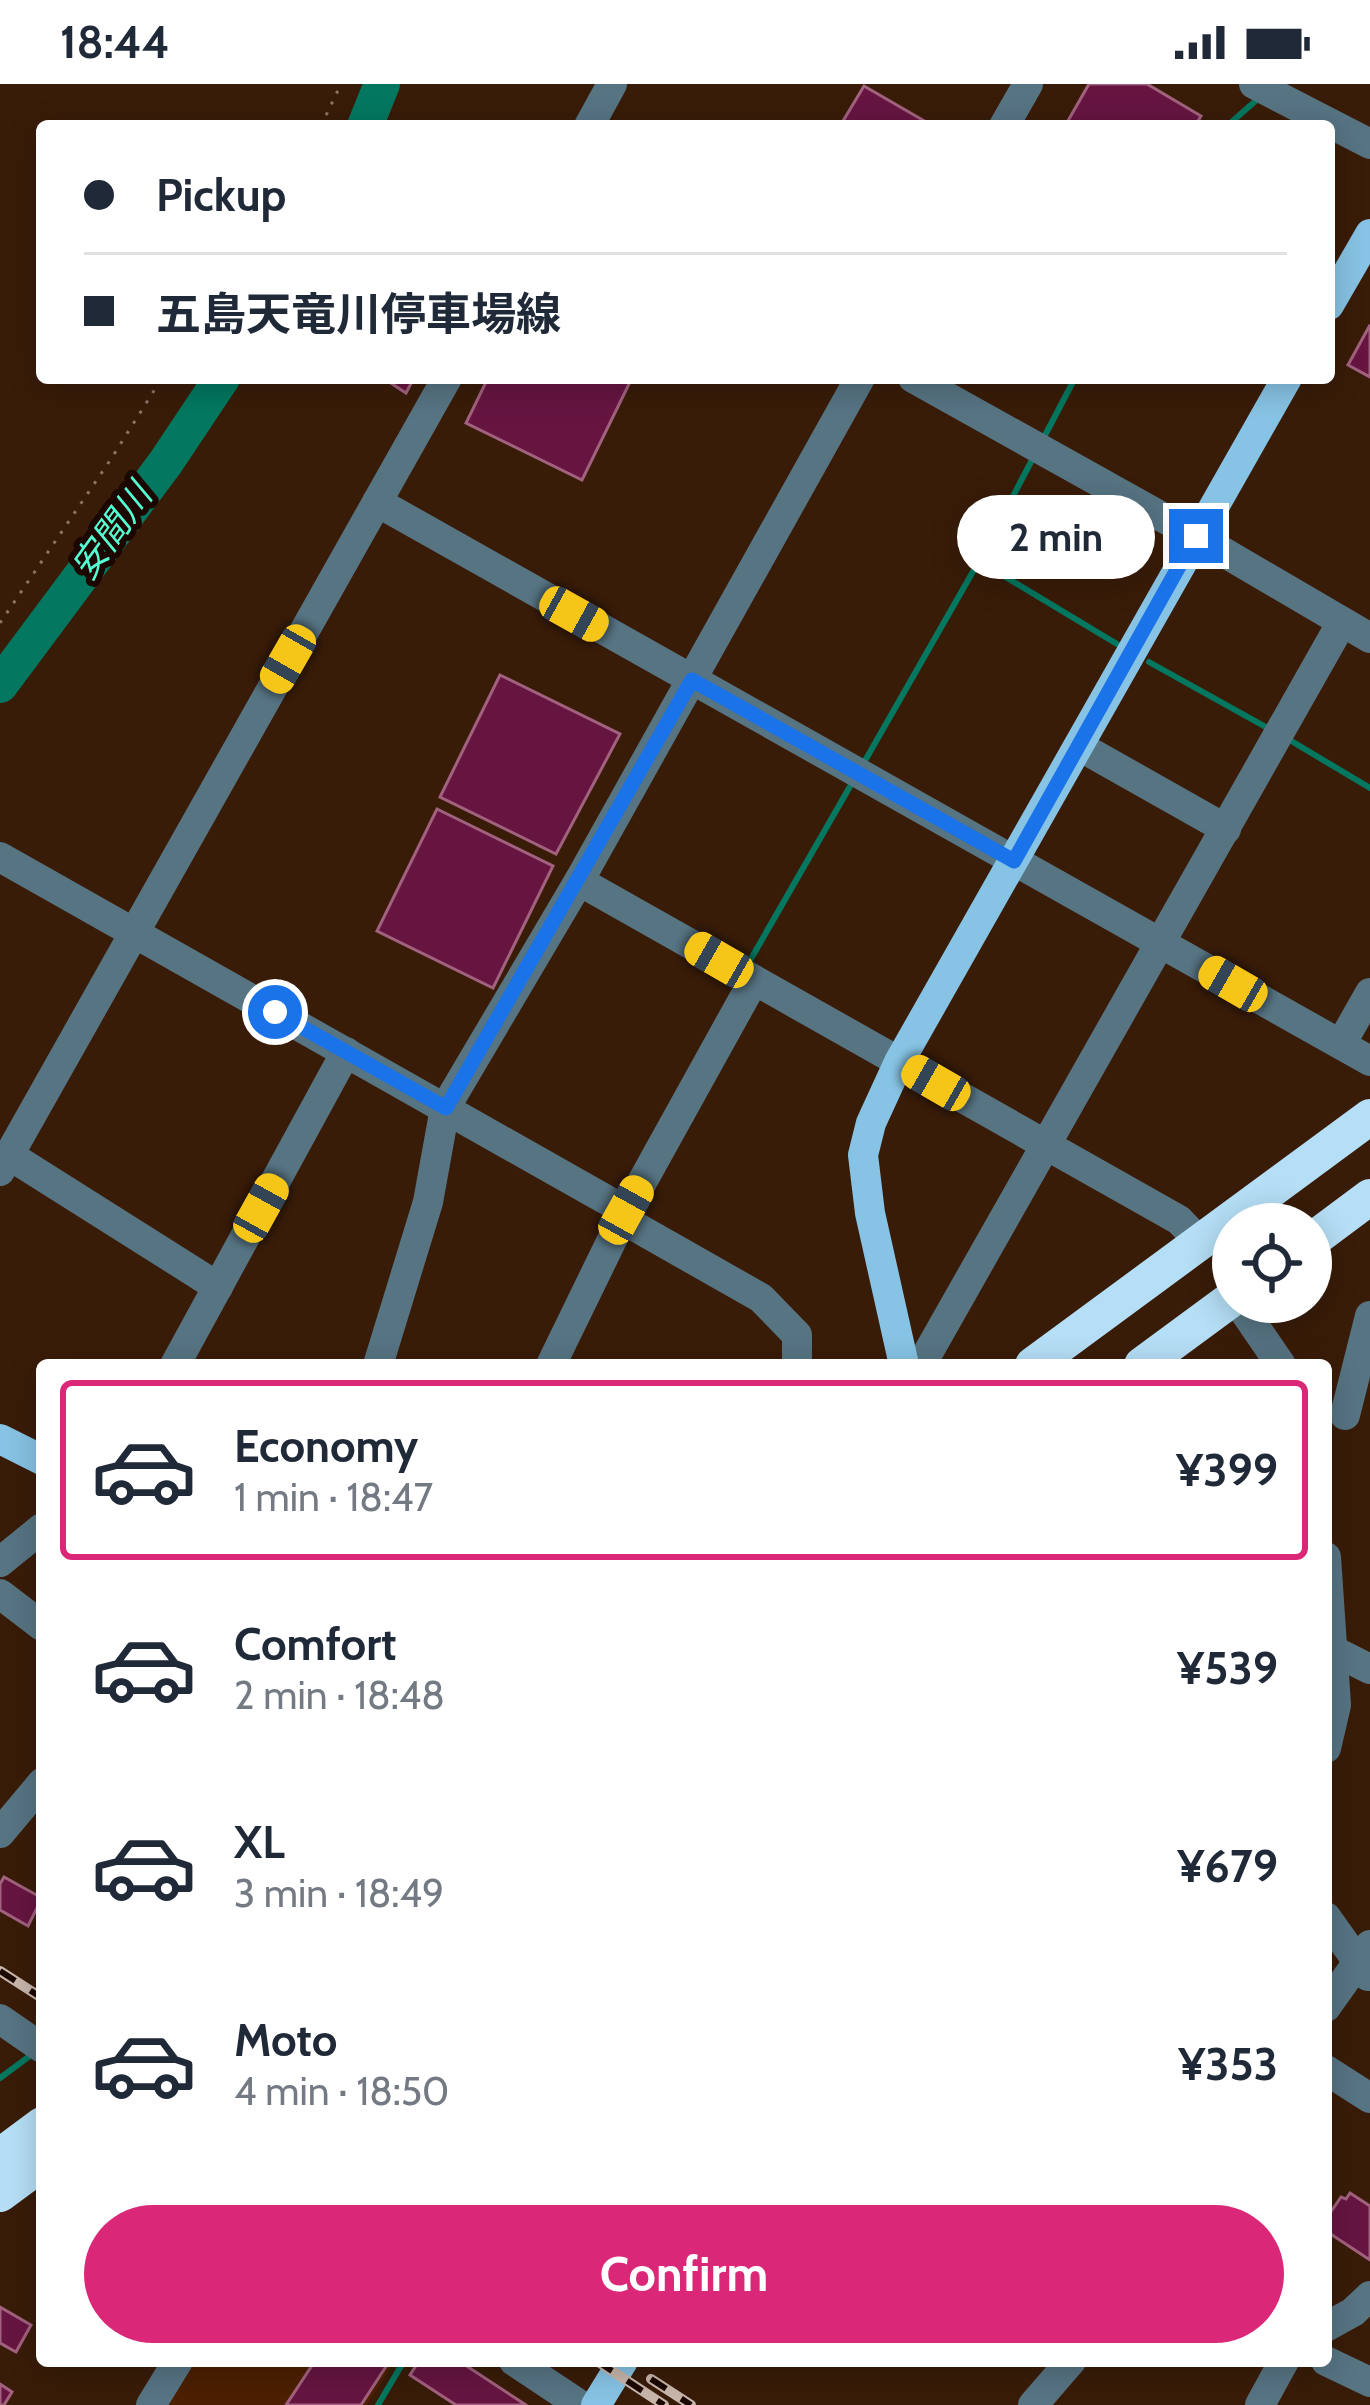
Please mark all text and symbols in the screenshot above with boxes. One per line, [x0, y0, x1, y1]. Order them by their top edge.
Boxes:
text: 18:44 [60, 15, 170, 69]
text: Pickup [156, 168, 286, 222]
text: 五島天竜川停車場線 [156, 287, 561, 341]
water label: 安間川 [61, 471, 163, 588]
callout: 2 min [956, 494, 1154, 578]
route end [1169, 509, 1223, 563]
text: 2 min [1009, 513, 1103, 561]
car [534, 581, 614, 647]
car [254, 619, 322, 699]
car [679, 926, 759, 994]
car [1193, 950, 1273, 1018]
route start [248, 985, 302, 1039]
car [896, 1049, 976, 1117]
car [228, 1168, 294, 1248]
car [593, 1170, 659, 1250]
map controls [1212, 1203, 1332, 1323]
button: locate [1212, 1203, 1332, 1323]
icon: car [90, 1416, 198, 1524]
text: Economy [234, 1419, 418, 1473]
text: ¥399 [1176, 1443, 1278, 1497]
text: 1 min · 18:47 [234, 1473, 433, 1521]
icon: car [90, 1614, 198, 1722]
text: Comfort [234, 1617, 397, 1671]
text: ¥539 [1177, 1641, 1278, 1695]
text: 2 min · 18:48 [234, 1671, 445, 1719]
icon: car [90, 1812, 198, 1920]
text: XL [234, 1815, 285, 1869]
text: ¥679 [1177, 1839, 1278, 1893]
text: 3 min · 18:49 [234, 1869, 444, 1917]
icon: car [90, 2010, 198, 2118]
text: Moto [234, 2013, 337, 2067]
text: ¥353 [1178, 2037, 1278, 2091]
text: 4 min · 18:50 [234, 2067, 449, 2115]
button: Confirm [84, 2205, 1284, 2343]

